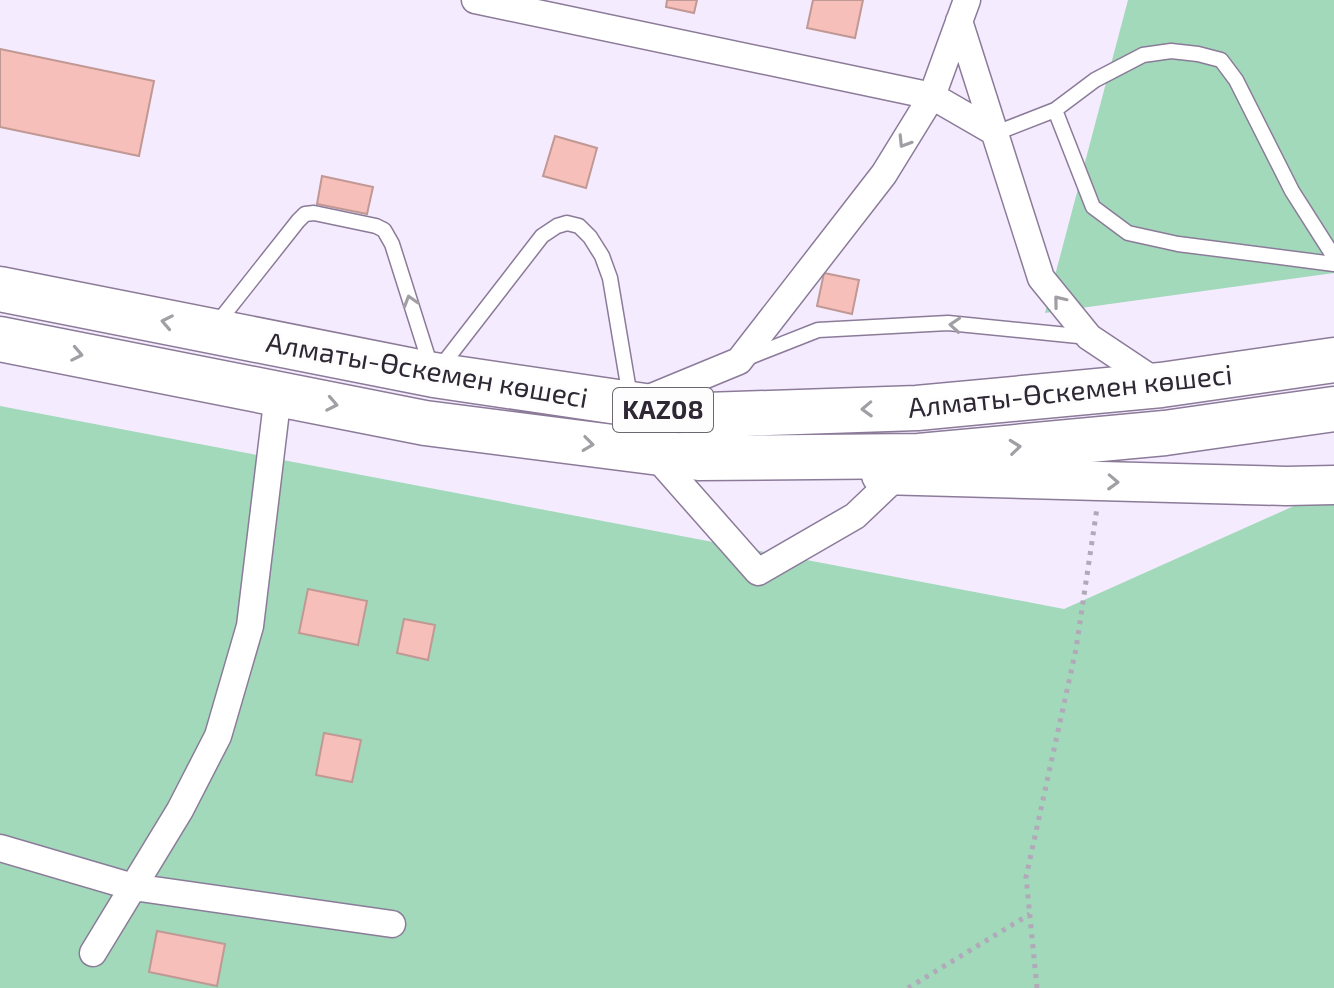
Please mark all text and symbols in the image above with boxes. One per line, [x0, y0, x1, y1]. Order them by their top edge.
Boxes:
one-way arrow [898, 133, 913, 148]
one-way arrow [404, 295, 420, 309]
one-way arrow [1054, 296, 1069, 310]
one-way arrow [160, 315, 174, 332]
one-way arrow [948, 316, 961, 333]
street label: Алматы-Өскемен көшесі [264, 324, 591, 414]
one-way arrow [69, 345, 83, 362]
street label: Алматы-Өскемен көшесі [906, 356, 1234, 424]
road number: KAZ08 [613, 388, 713, 432]
one-way arrow [325, 395, 338, 412]
one-way arrow [860, 401, 873, 418]
one-way arrow [582, 435, 595, 452]
one-way arrow [1009, 439, 1022, 456]
one-way arrow [1107, 473, 1120, 490]

